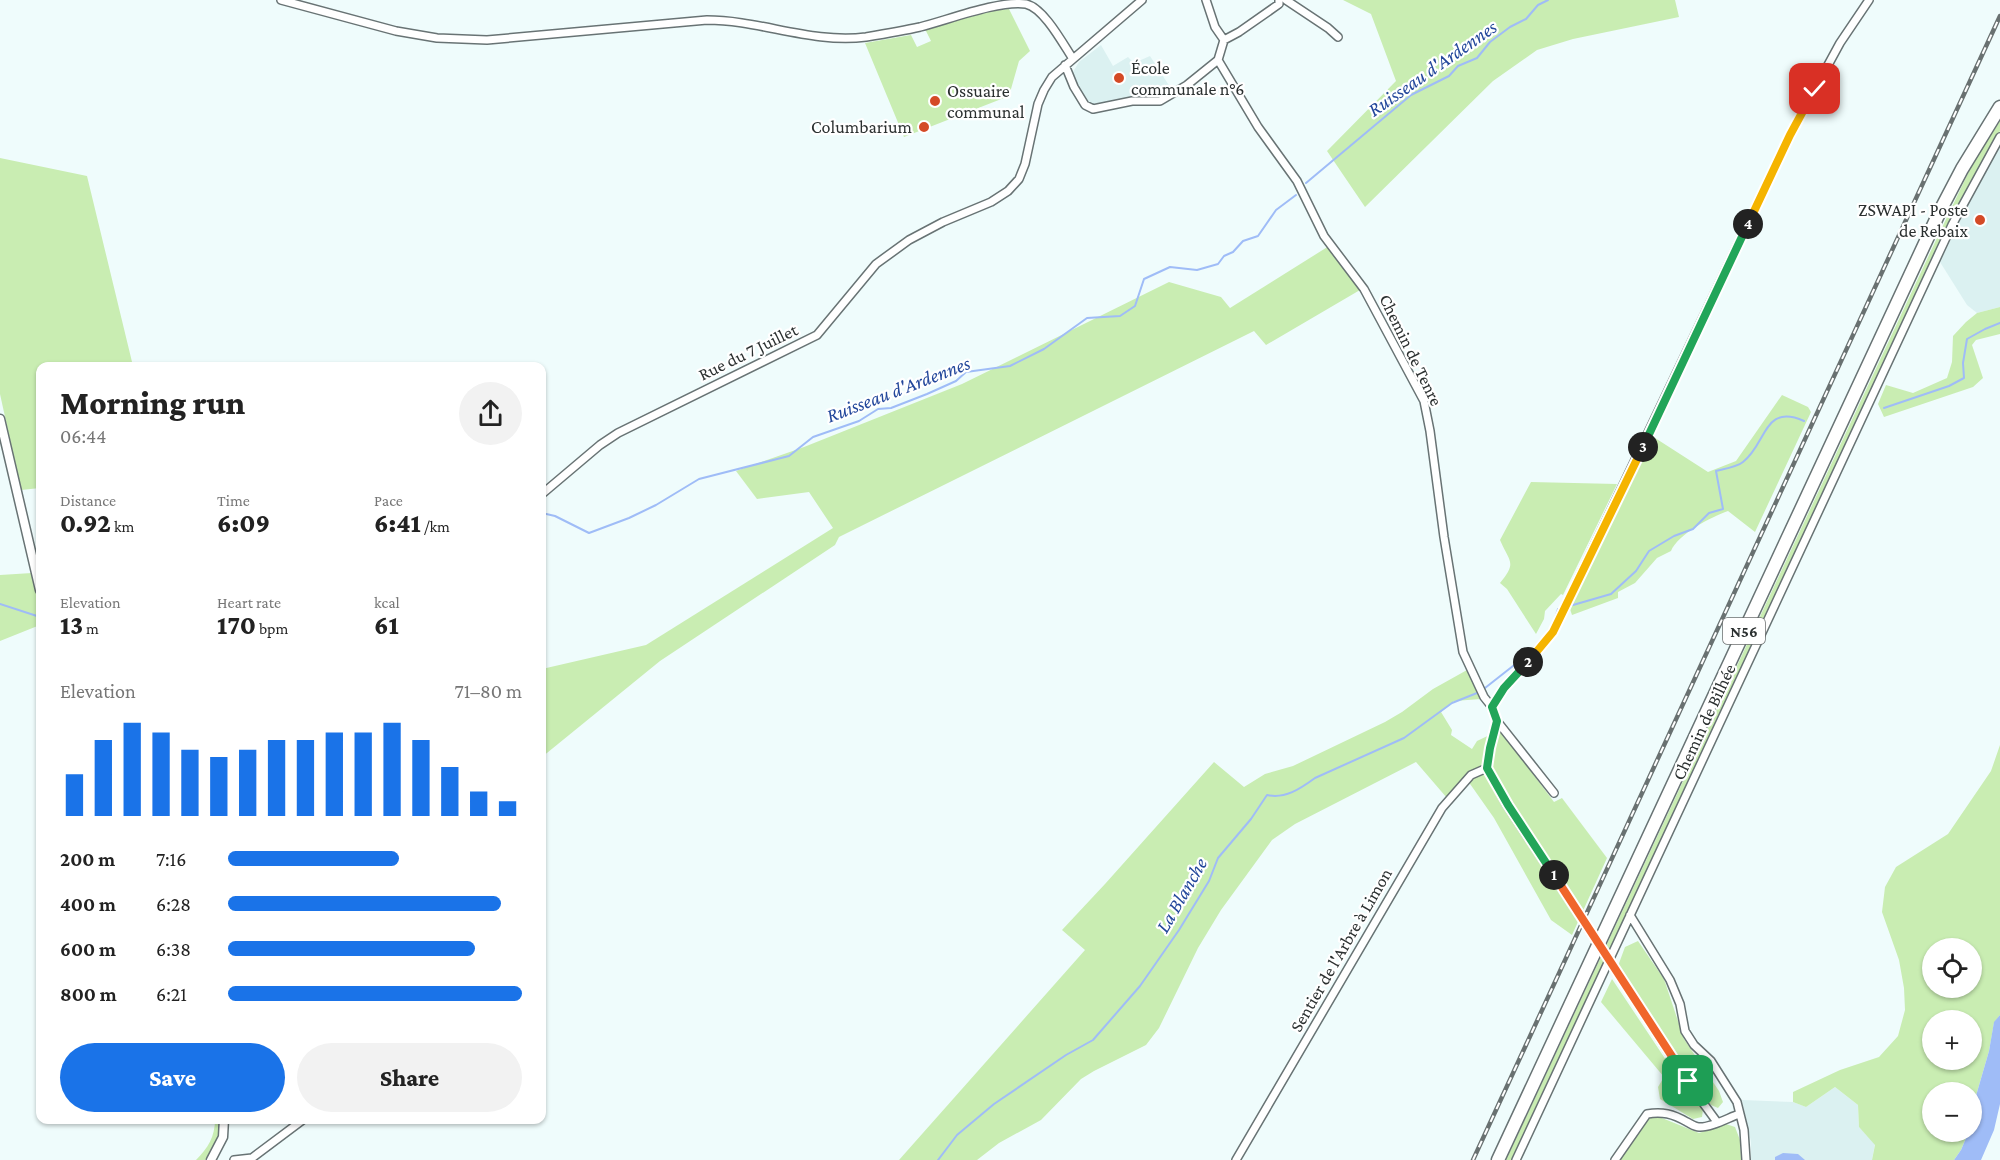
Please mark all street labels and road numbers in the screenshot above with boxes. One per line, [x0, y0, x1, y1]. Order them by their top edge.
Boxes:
street label: Chemin de Tenre [1375, 291, 1447, 409]
street label: Rue du 7 Juillet [695, 319, 802, 385]
road number: N56 [1723, 618, 1765, 644]
street label: Chemin de Bilhée [1668, 661, 1740, 783]
street label: Sentier de l'Arbre à Limon [1286, 864, 1396, 1035]

